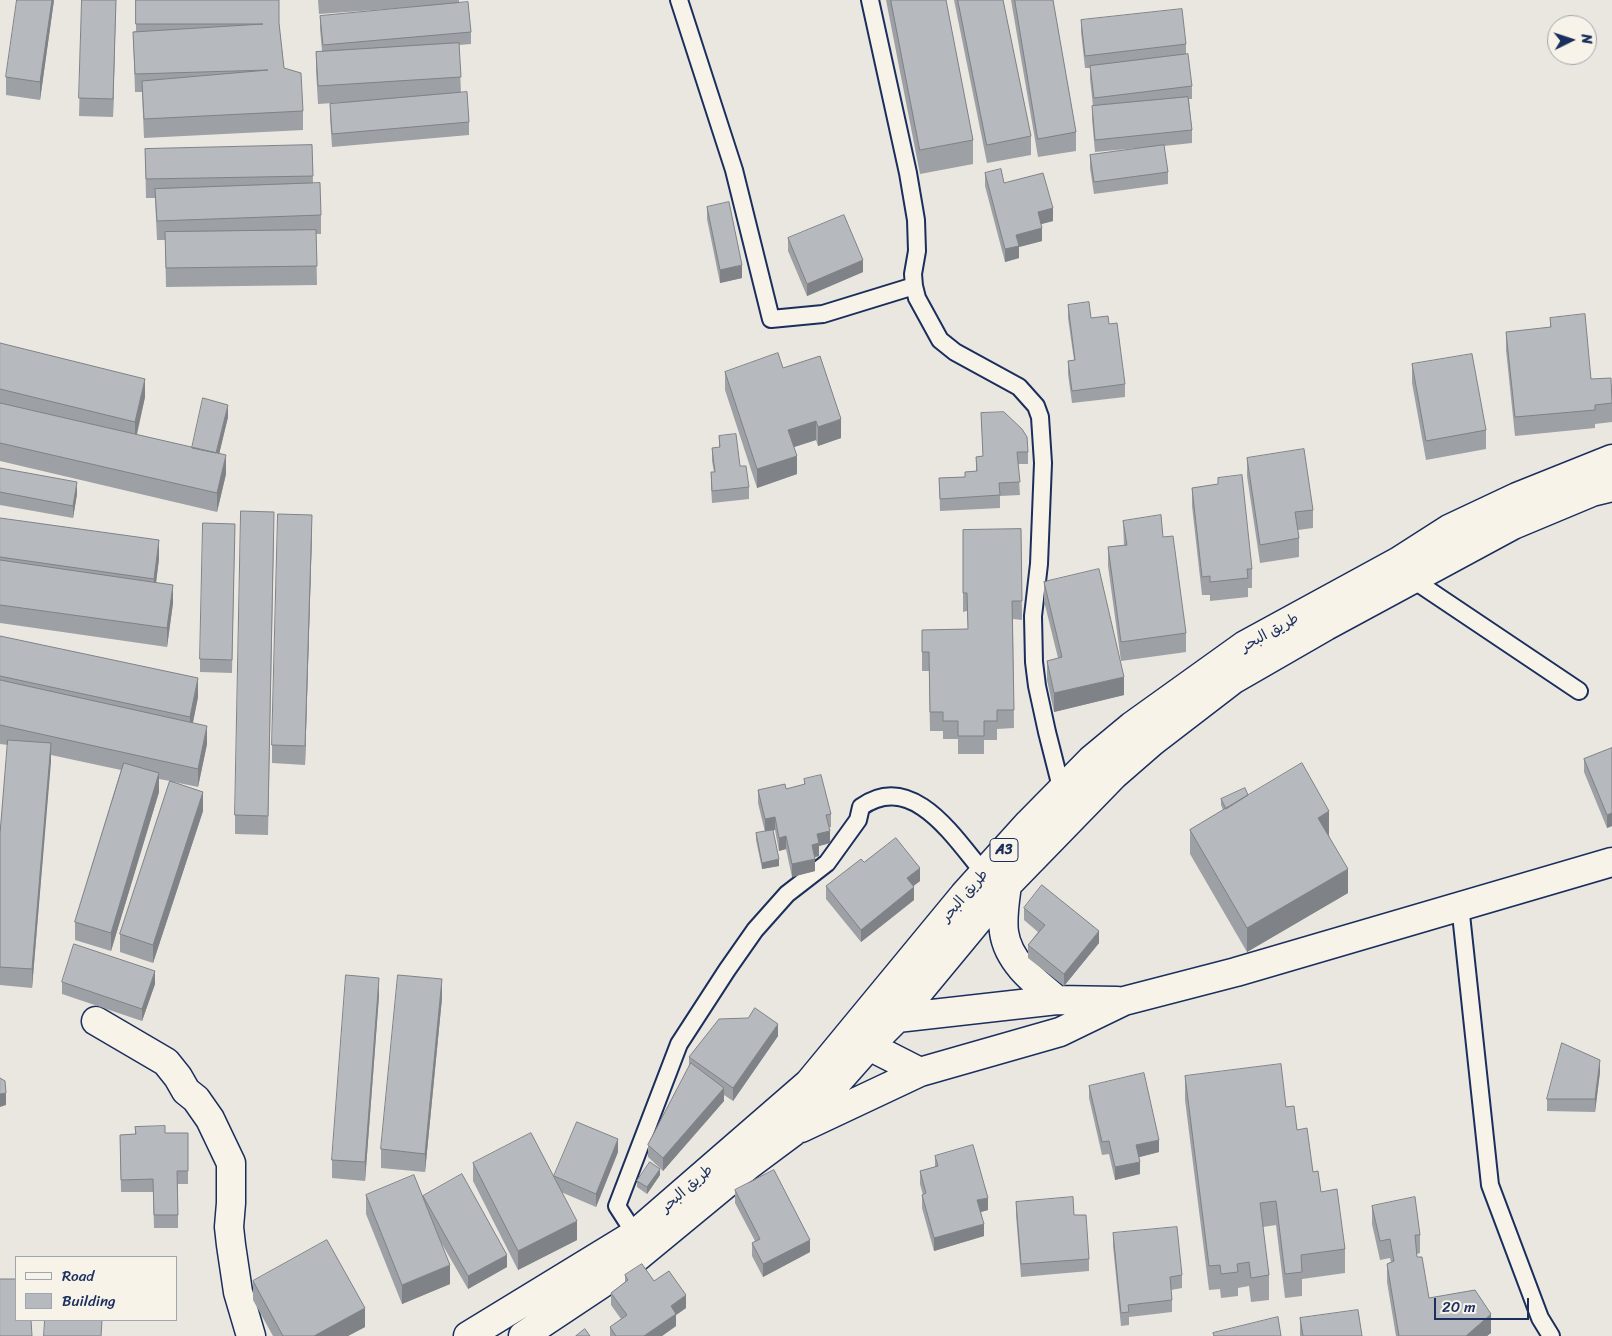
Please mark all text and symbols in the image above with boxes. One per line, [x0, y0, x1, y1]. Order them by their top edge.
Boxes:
north arrow [1547, 15, 1597, 65]
text: N [1574, 33, 1599, 45]
street label: طريق البحر [1238, 610, 1302, 656]
road number: A3 [990, 838, 1018, 862]
street label: طريق البحر [937, 866, 993, 926]
street label: طريق البحر [657, 1161, 717, 1217]
legend [15, 1256, 178, 1321]
text: Road [62, 1263, 94, 1289]
text: Building [62, 1288, 116, 1314]
scale bar [1437, 1288, 1532, 1320]
text: 20 m [1442, 1294, 1476, 1320]

